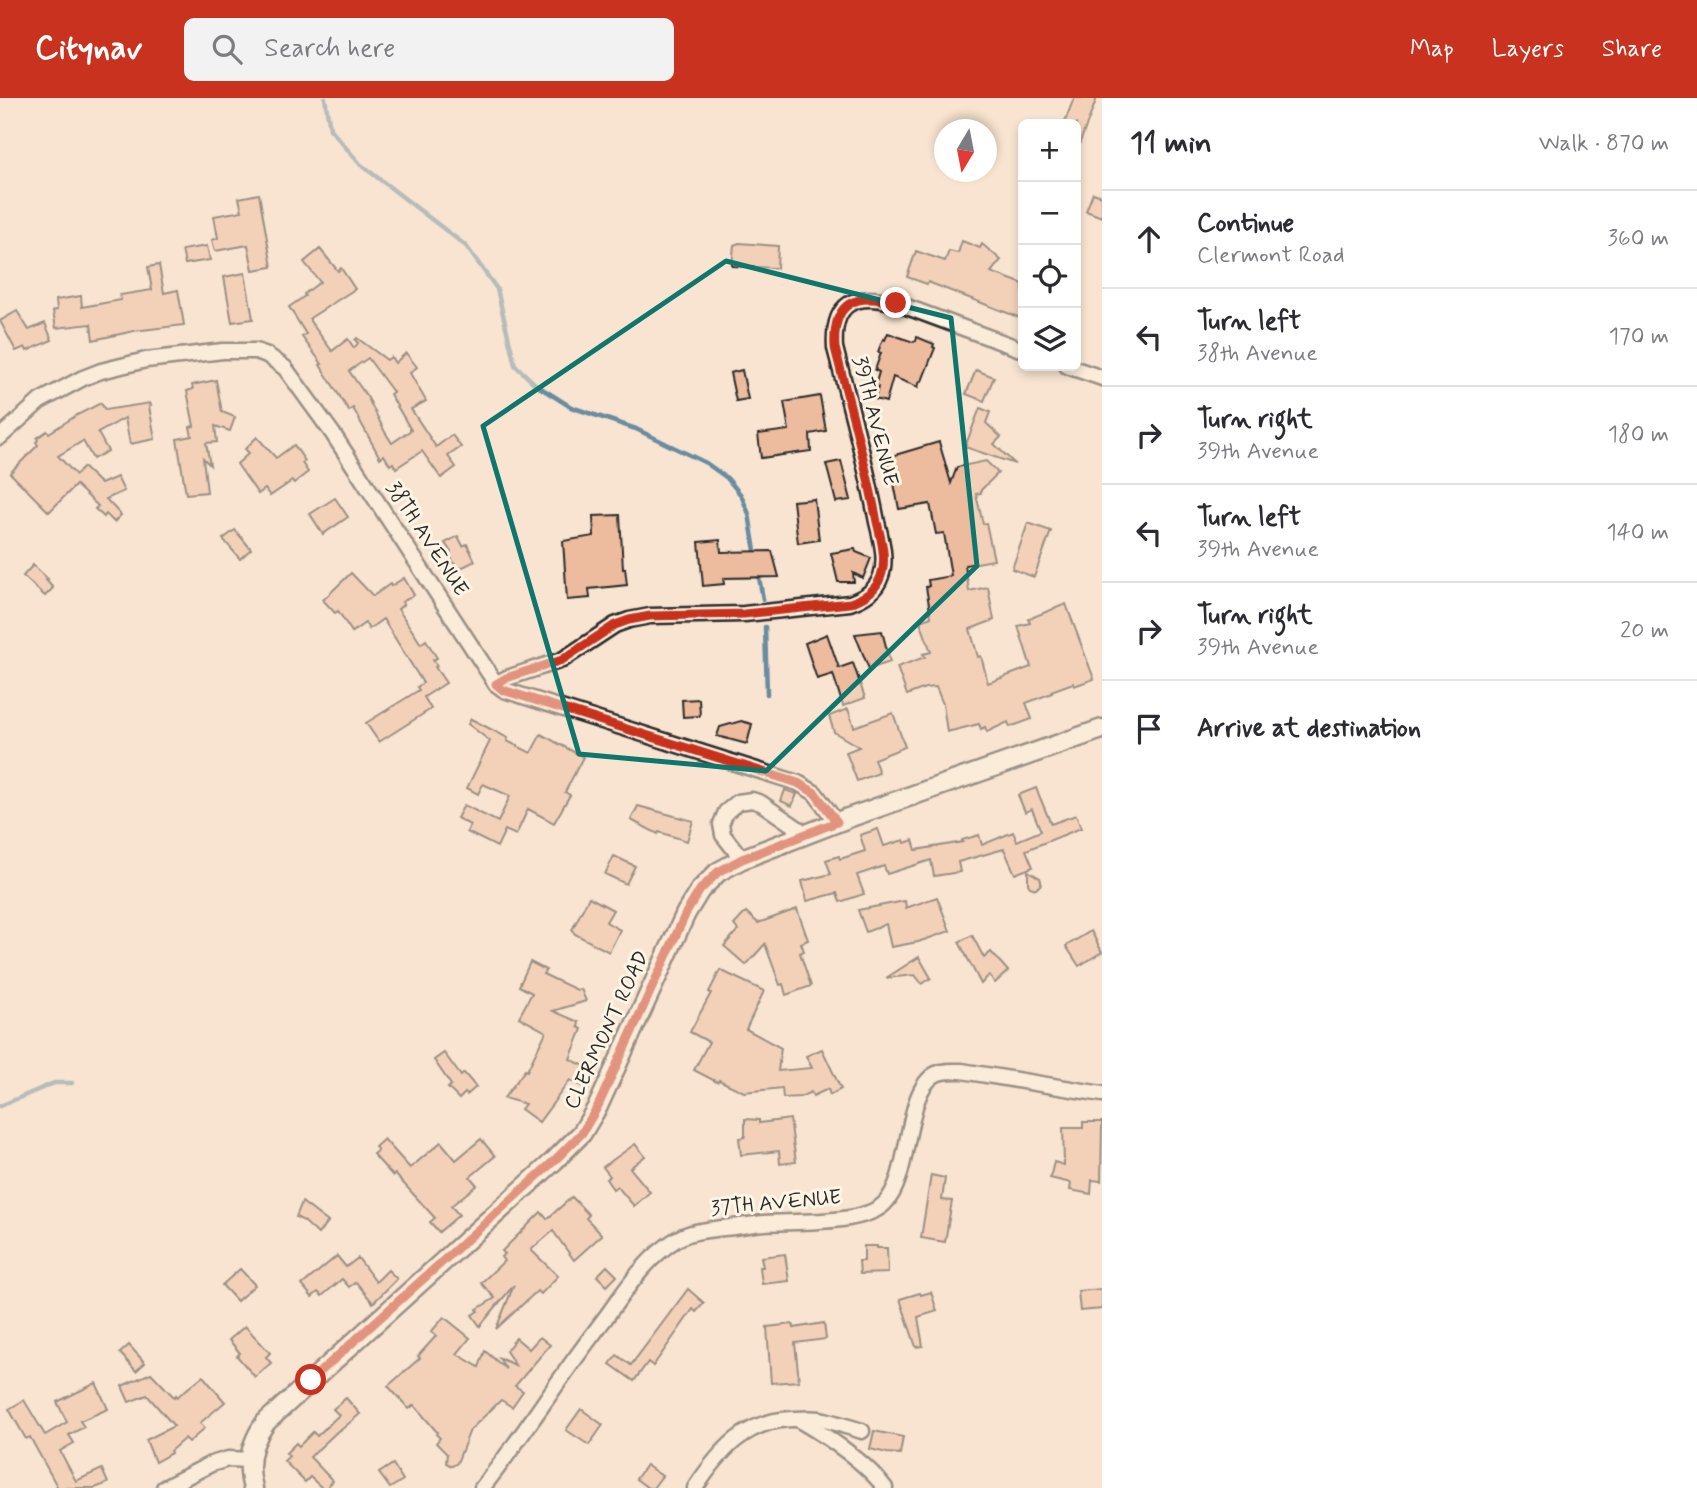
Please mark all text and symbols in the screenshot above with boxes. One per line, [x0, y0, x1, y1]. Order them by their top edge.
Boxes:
search box [184, 18, 674, 81]
text: Citynav [35, 27, 142, 71]
icon: search [208, 30, 246, 68]
text: Search here [264, 32, 395, 66]
text: Map [1410, 34, 1454, 65]
text: Layers [1492, 34, 1564, 65]
text: Share [1602, 34, 1662, 65]
north arrow [934, 119, 997, 182]
map controls [1018, 119, 1081, 371]
button: + [1018, 119, 1081, 182]
text: 11 min [1130, 124, 1212, 163]
text: Walk · 870 m [1539, 129, 1669, 159]
button: − [1018, 182, 1081, 245]
text: Continue [1197, 207, 1294, 241]
icon: ahead [1130, 220, 1168, 258]
text: 360 m [1608, 224, 1669, 254]
text: Clermont Road [1197, 241, 1345, 271]
button: locate [1018, 245, 1081, 308]
route end [880, 287, 911, 318]
text: Turn left [1197, 305, 1301, 339]
button: layers [1018, 308, 1081, 371]
icon: left [1130, 318, 1168, 356]
text: 170 m [1609, 322, 1669, 352]
text: 38th Avenue [1197, 339, 1318, 369]
street label: 39TH AVENUE [845, 353, 905, 489]
text: Turn right [1197, 403, 1313, 437]
icon: right [1130, 416, 1168, 454]
text: 180 m [1608, 420, 1669, 450]
text: 39th Avenue [1197, 437, 1319, 467]
street label: 38TH AVENUE [379, 476, 475, 602]
text: Turn left [1197, 501, 1301, 535]
icon: left [1130, 514, 1168, 552]
text: 140 m [1606, 518, 1669, 548]
text: 39th Avenue [1197, 535, 1319, 565]
text: Turn right [1197, 599, 1313, 633]
icon: right [1130, 612, 1168, 650]
text: 20 m [1620, 616, 1669, 646]
text: 39th Avenue [1197, 633, 1319, 663]
icon: arrive [1130, 710, 1168, 748]
text: Arrive at destination [1197, 712, 1421, 746]
street label: CLERMONT ROAD [558, 946, 656, 1114]
street label: 37TH AVENUE [710, 1183, 842, 1223]
route start [295, 1364, 326, 1395]

